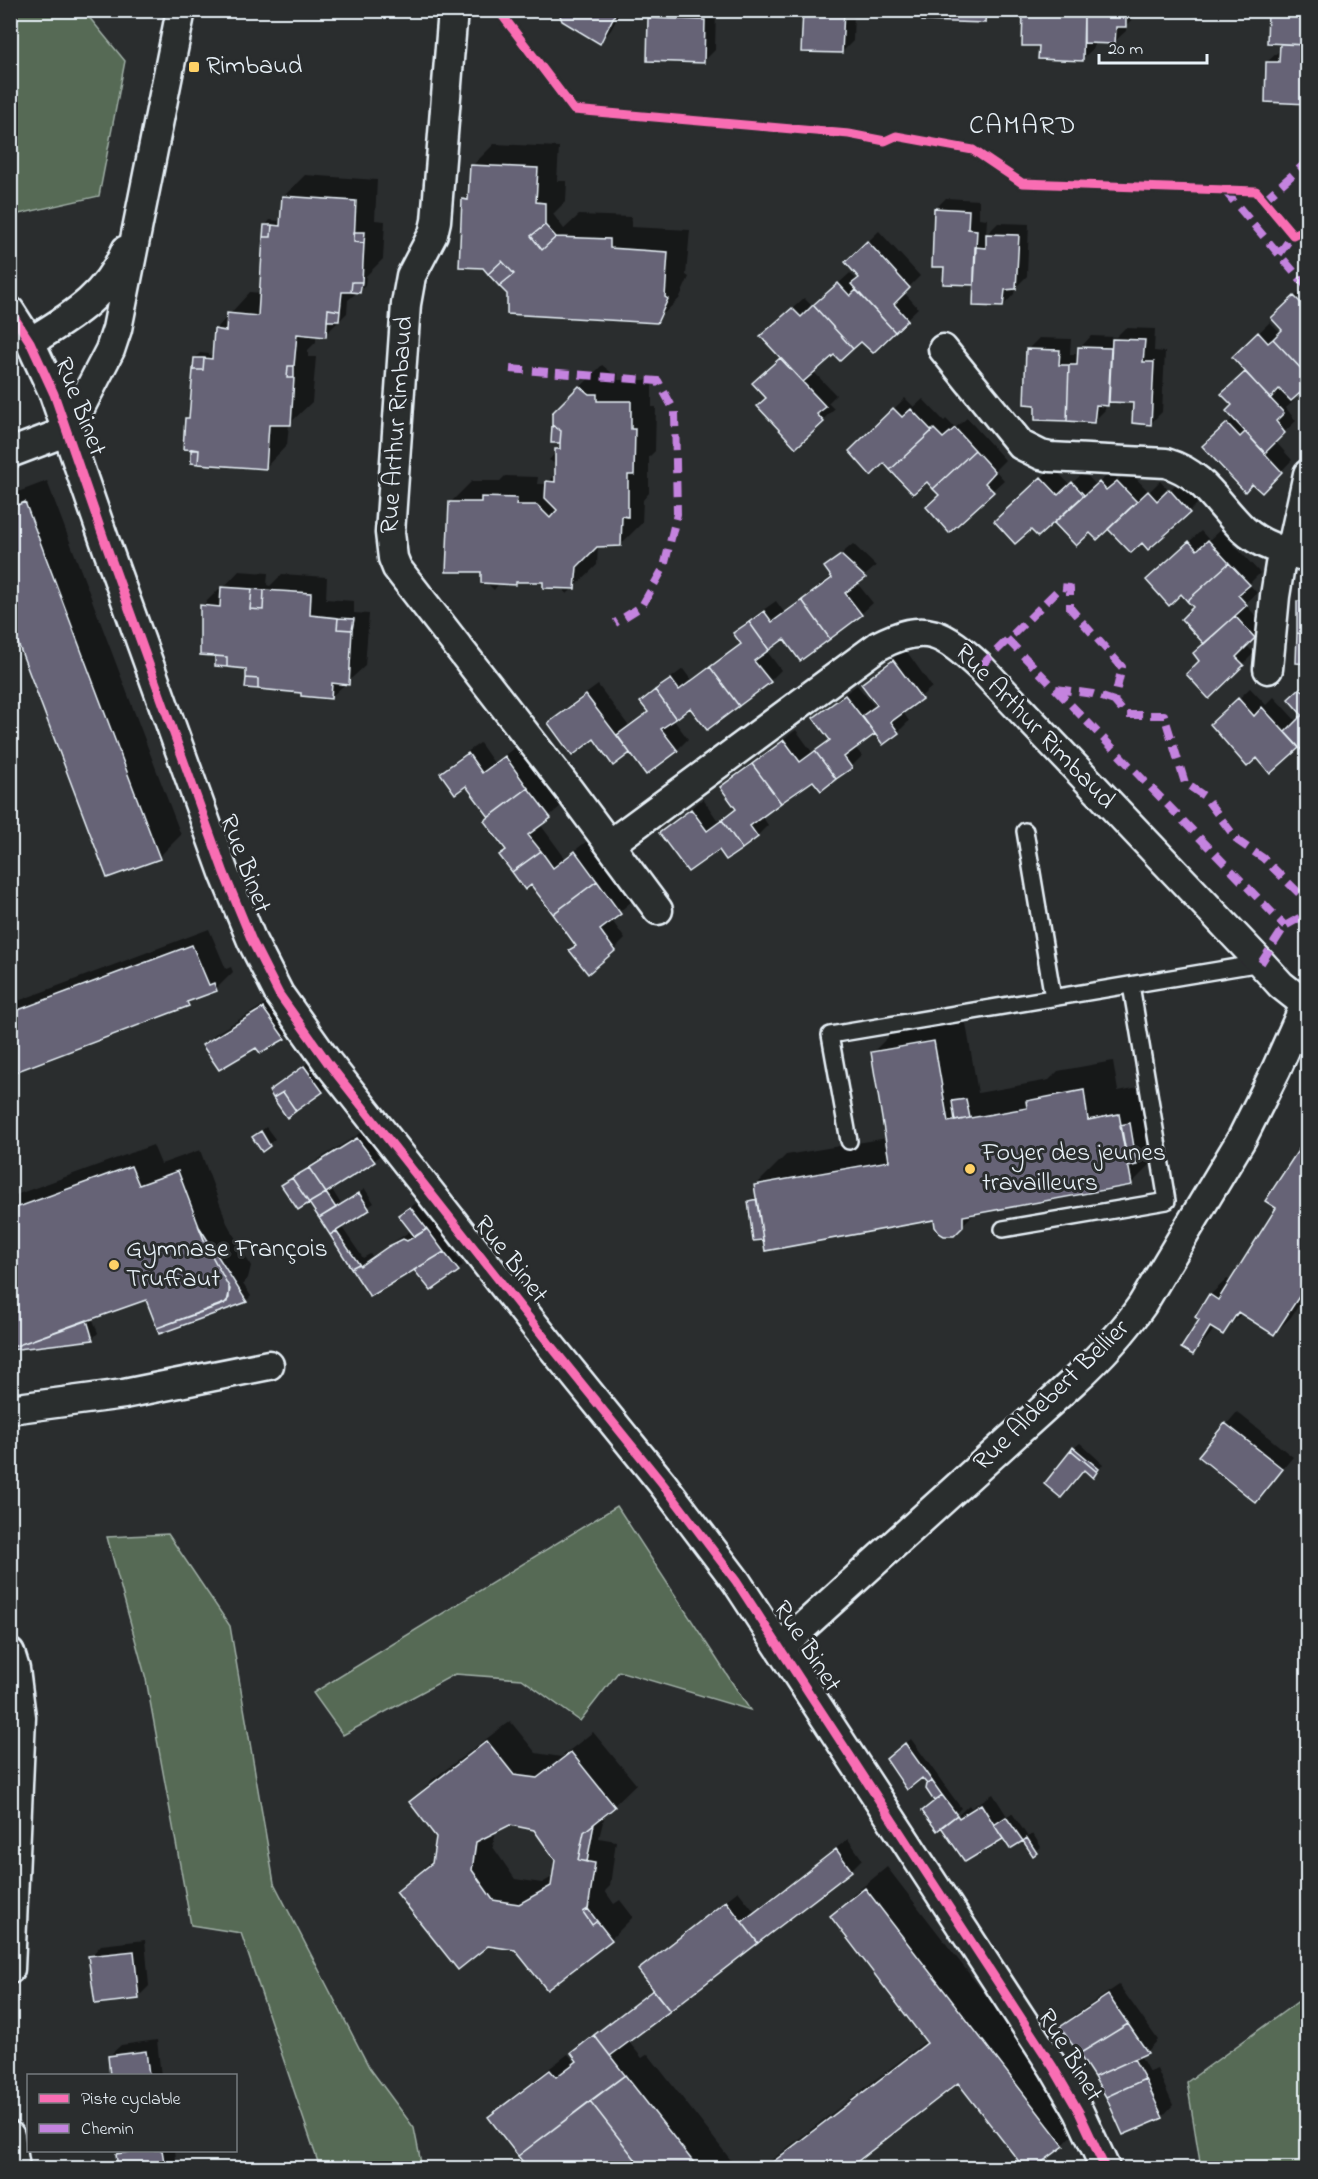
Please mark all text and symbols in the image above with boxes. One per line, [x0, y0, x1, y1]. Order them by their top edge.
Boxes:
scale bar [1099, 27, 1207, 65]
text: 20 m [1108, 37, 1143, 63]
place label: Rimbaud [206, 48, 303, 86]
marker: Rimbaud [187, 60, 201, 74]
district label: CAMARD [969, 107, 1077, 146]
street label: Rue Arthur Rimbaud [371, 314, 425, 535]
street label: Rue Binet [43, 352, 115, 462]
street label: Rue Arthur Rimbaud [945, 635, 1124, 819]
street label: Rue Binet [208, 809, 280, 919]
place label: Foyer des jeunes travailleurs [981, 1135, 1166, 1203]
marker: Foyer des jeunes travailleurs [963, 1162, 977, 1176]
street label: Rue Binet [463, 1208, 557, 1312]
place label: Gymnase François Truffaut [126, 1231, 328, 1299]
marker: Gymnase François Truffaut [107, 1258, 121, 1272]
street label: Rue Aldebert Bellier [965, 1311, 1140, 1481]
street label: Rue Binet [762, 1594, 850, 1701]
street label: Rue Binet [1026, 2002, 1112, 2110]
legend [27, 2074, 237, 2152]
text: Piste cyclable [81, 2087, 182, 2113]
text: Chemin [81, 2117, 134, 2143]

